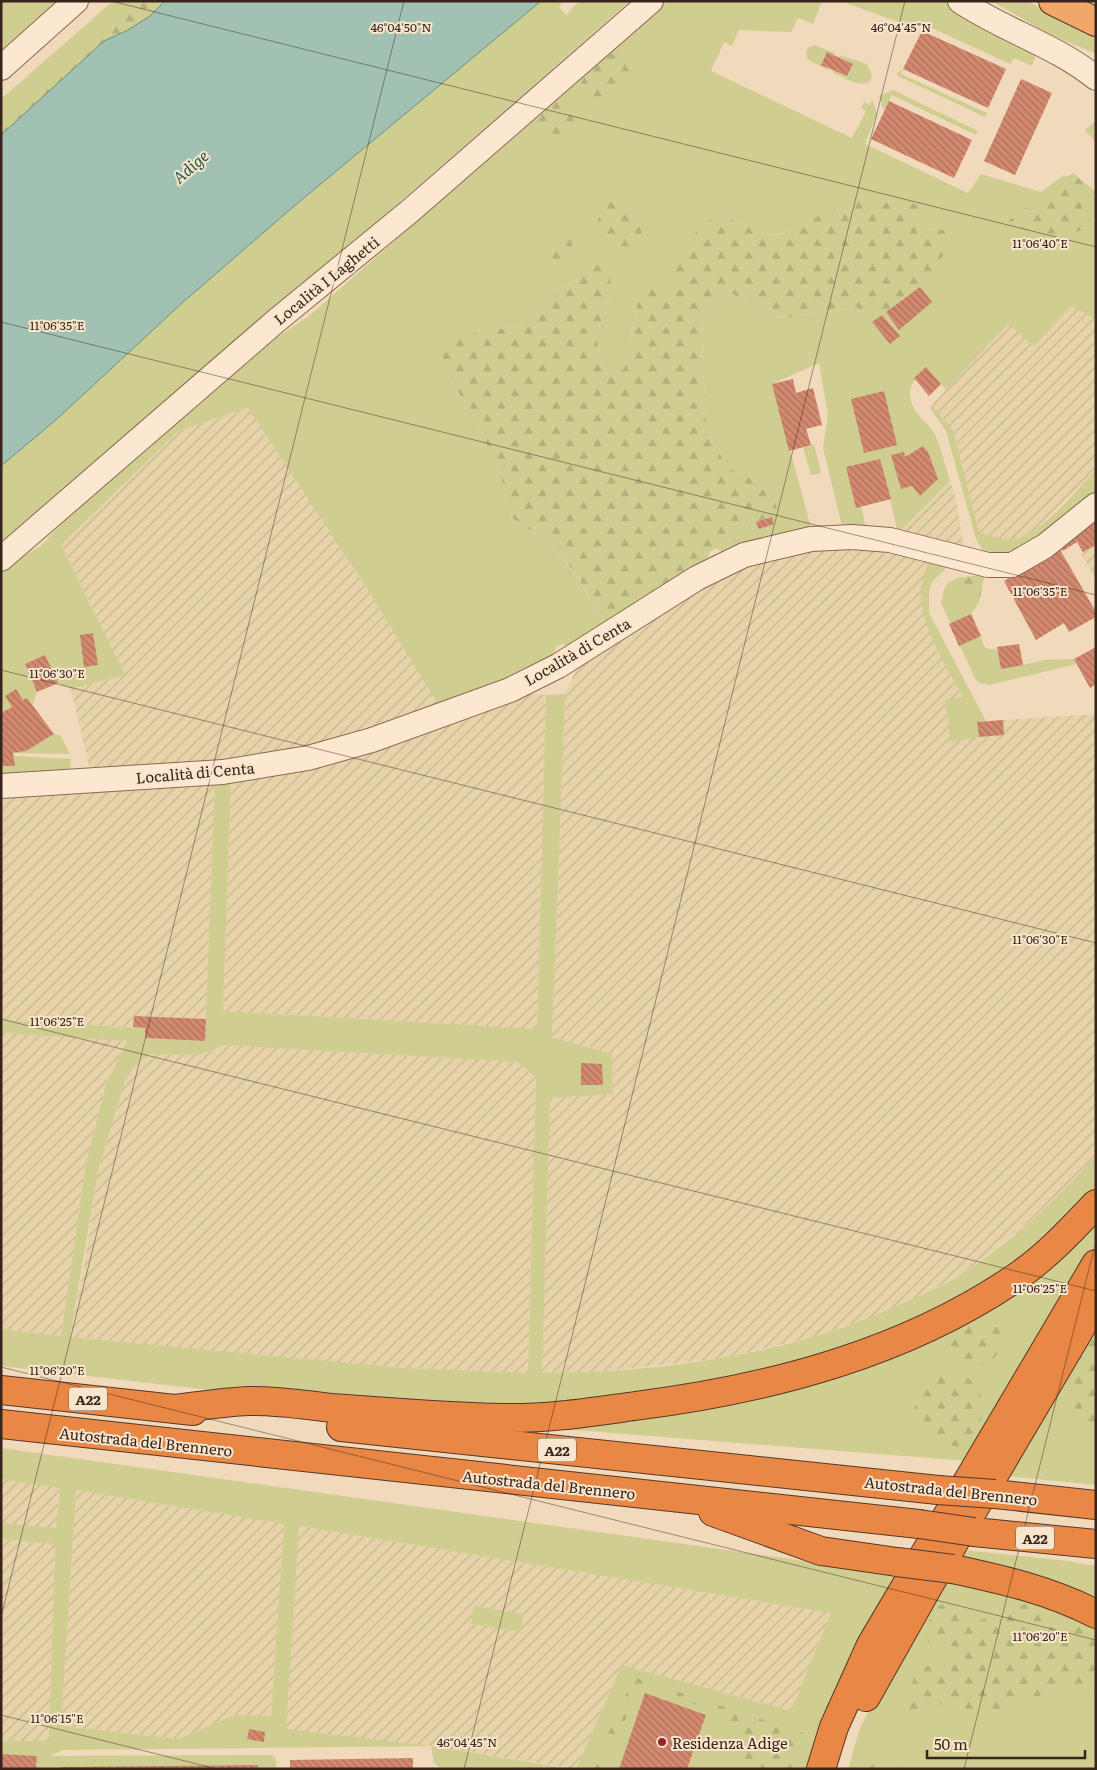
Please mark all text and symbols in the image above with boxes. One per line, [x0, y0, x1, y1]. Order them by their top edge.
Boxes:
text: 46°04'50"N [370, 18, 432, 36]
text: 46°04'45"N [871, 18, 931, 36]
water label: Adige [167, 143, 213, 189]
street label: Località I Laghetti [268, 230, 384, 330]
text: 11°06'40"E [1012, 234, 1068, 252]
text: 11°06'35"E [30, 316, 85, 334]
text: 11°06'35"E [1013, 582, 1068, 600]
street label: Località di Centa [520, 611, 635, 691]
text: 11°06'30"E [29, 664, 85, 682]
street label: Località di Centa [135, 755, 256, 789]
text: 11°06'30"E [1012, 930, 1068, 948]
text: 11°06'25"E [30, 1012, 85, 1030]
text: 11°06'25"E [1013, 1279, 1068, 1297]
text: 11°06'20"E [29, 1361, 85, 1379]
road number: A22 [69, 1388, 107, 1410]
street label: Autostrada del Brennero [58, 1420, 234, 1462]
road number: A22 [538, 1438, 576, 1462]
street label: Autostrada del Brennero [461, 1463, 637, 1505]
street label: Autostrada del Brennero [863, 1469, 1039, 1511]
road number: A22 [1016, 1526, 1054, 1550]
text: 11°06'20"E [1012, 1627, 1068, 1645]
text: 11°06'15"E [30, 1709, 84, 1727]
scale bar [927, 1728, 1084, 1760]
place label: Residenza Adige [672, 1731, 788, 1754]
text: 50 m [934, 1732, 968, 1755]
text: 46°04'45"N [437, 1733, 497, 1751]
marker: Residenza Adige [656, 1736, 668, 1748]

